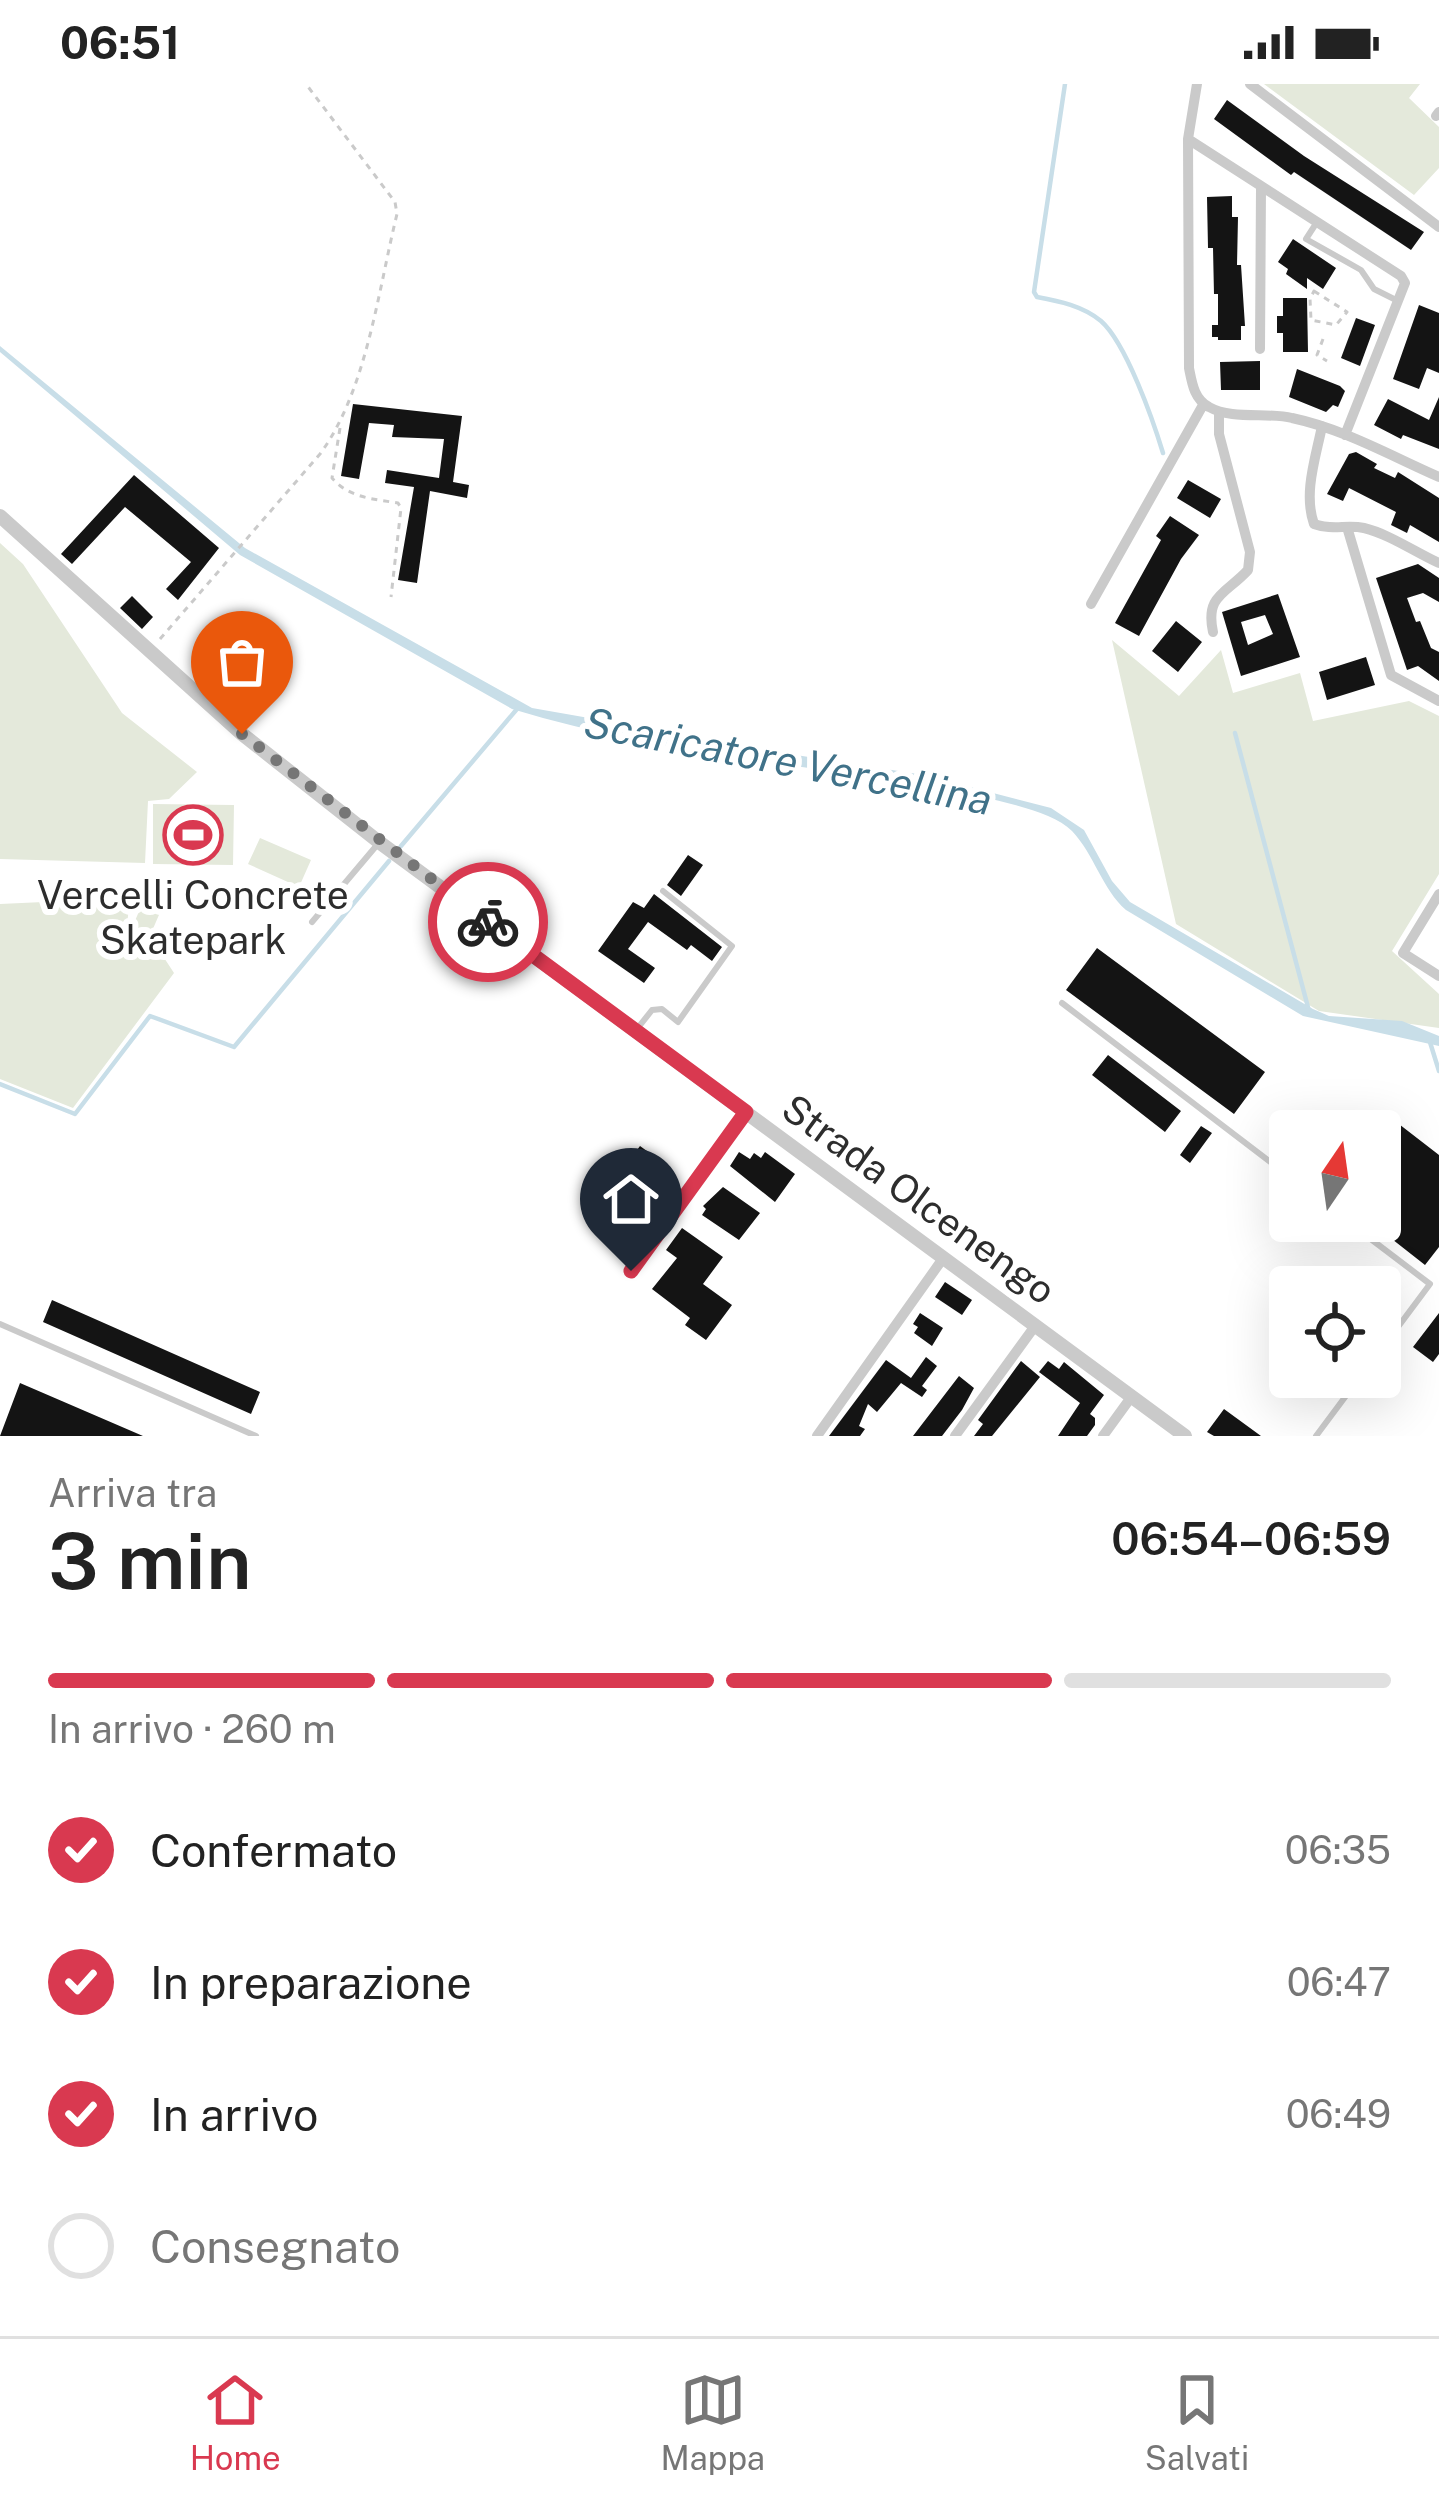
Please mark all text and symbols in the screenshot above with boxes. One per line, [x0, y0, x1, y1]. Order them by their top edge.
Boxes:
text: 06:51 [60, 16, 180, 69]
pin [191, 611, 293, 734]
icon: bag [209, 629, 275, 695]
water label: Scaricatore Vercellina [580, 697, 996, 824]
sports icon: Vercelli Concrete Skatepark [162, 804, 224, 866]
courier [428, 862, 548, 982]
place label: Vercelli Concrete Skatepark [37, 872, 349, 963]
icon: bike [455, 889, 521, 955]
street label: Strada Olcenengo [774, 1085, 1064, 1313]
north arrow [1269, 1110, 1401, 1242]
map controls [1269, 1110, 1401, 1398]
pin [580, 1148, 682, 1271]
icon: home [598, 1166, 664, 1232]
button: locate [1269, 1266, 1401, 1398]
text: Arriva tra [48, 1470, 217, 1516]
text: 06:54–06:59 [1111, 1512, 1391, 1565]
text: 3 min [48, 1515, 252, 1607]
text: In arrivo · 260 m [48, 1706, 336, 1752]
icon: check [48, 1817, 114, 1883]
text: Confermato [150, 1824, 397, 1877]
text: 06:35 [1285, 1827, 1391, 1873]
icon: check [48, 1949, 114, 2015]
text: In preparazione [150, 1956, 472, 2009]
text: 06:47 [1287, 1959, 1391, 2005]
icon: check [48, 2081, 114, 2147]
text: In arrivo [150, 2088, 319, 2141]
text: 06:49 [1286, 2091, 1391, 2137]
text: Consegnato [150, 2220, 400, 2273]
tab: Home [190, 2367, 281, 2477]
tab: Mappa [660, 2367, 765, 2477]
tab: Salvati [1145, 2367, 1249, 2477]

